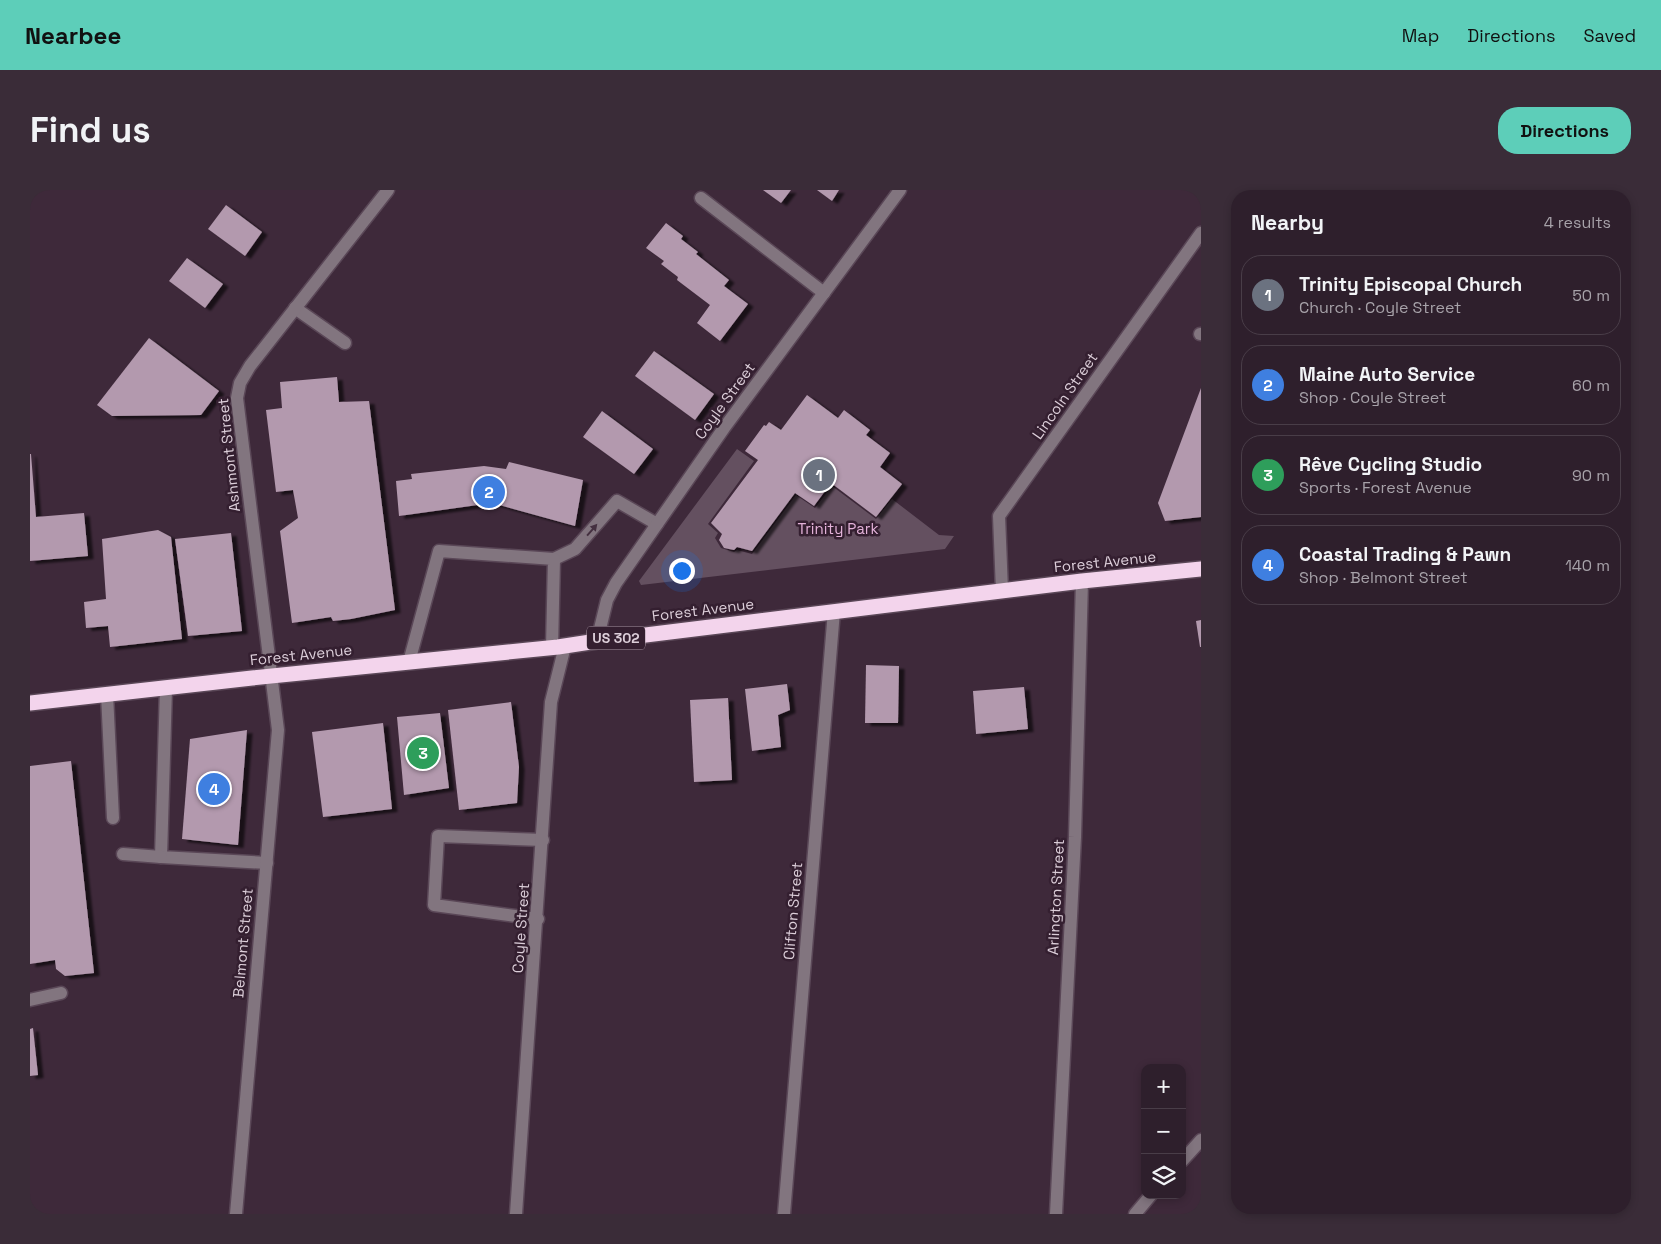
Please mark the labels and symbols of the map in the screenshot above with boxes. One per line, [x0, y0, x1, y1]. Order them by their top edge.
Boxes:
street label: Lincoln Street [1028, 348, 1102, 443]
street label: Coyle Street [690, 359, 759, 443]
street label: Ashmont Street [213, 397, 244, 513]
pin: 1 [803, 456, 835, 494]
pin: 2 [473, 473, 505, 511]
park label: Trinity Park [797, 519, 879, 538]
one-way arrow [586, 524, 598, 536]
street label: Forest Avenue [1053, 547, 1157, 576]
your location [669, 558, 695, 584]
street label: Forest Avenue [651, 594, 755, 625]
road number: US 302 [587, 626, 645, 649]
street label: Forest Avenue [249, 640, 353, 669]
pin: 3 [407, 734, 439, 772]
pin: 4 [198, 770, 230, 808]
street label: Arlington Street [1043, 838, 1068, 955]
street label: Clifton Street [779, 861, 806, 961]
street label: Coyle Street [508, 882, 533, 974]
street label: Belmont Street [228, 887, 257, 999]

